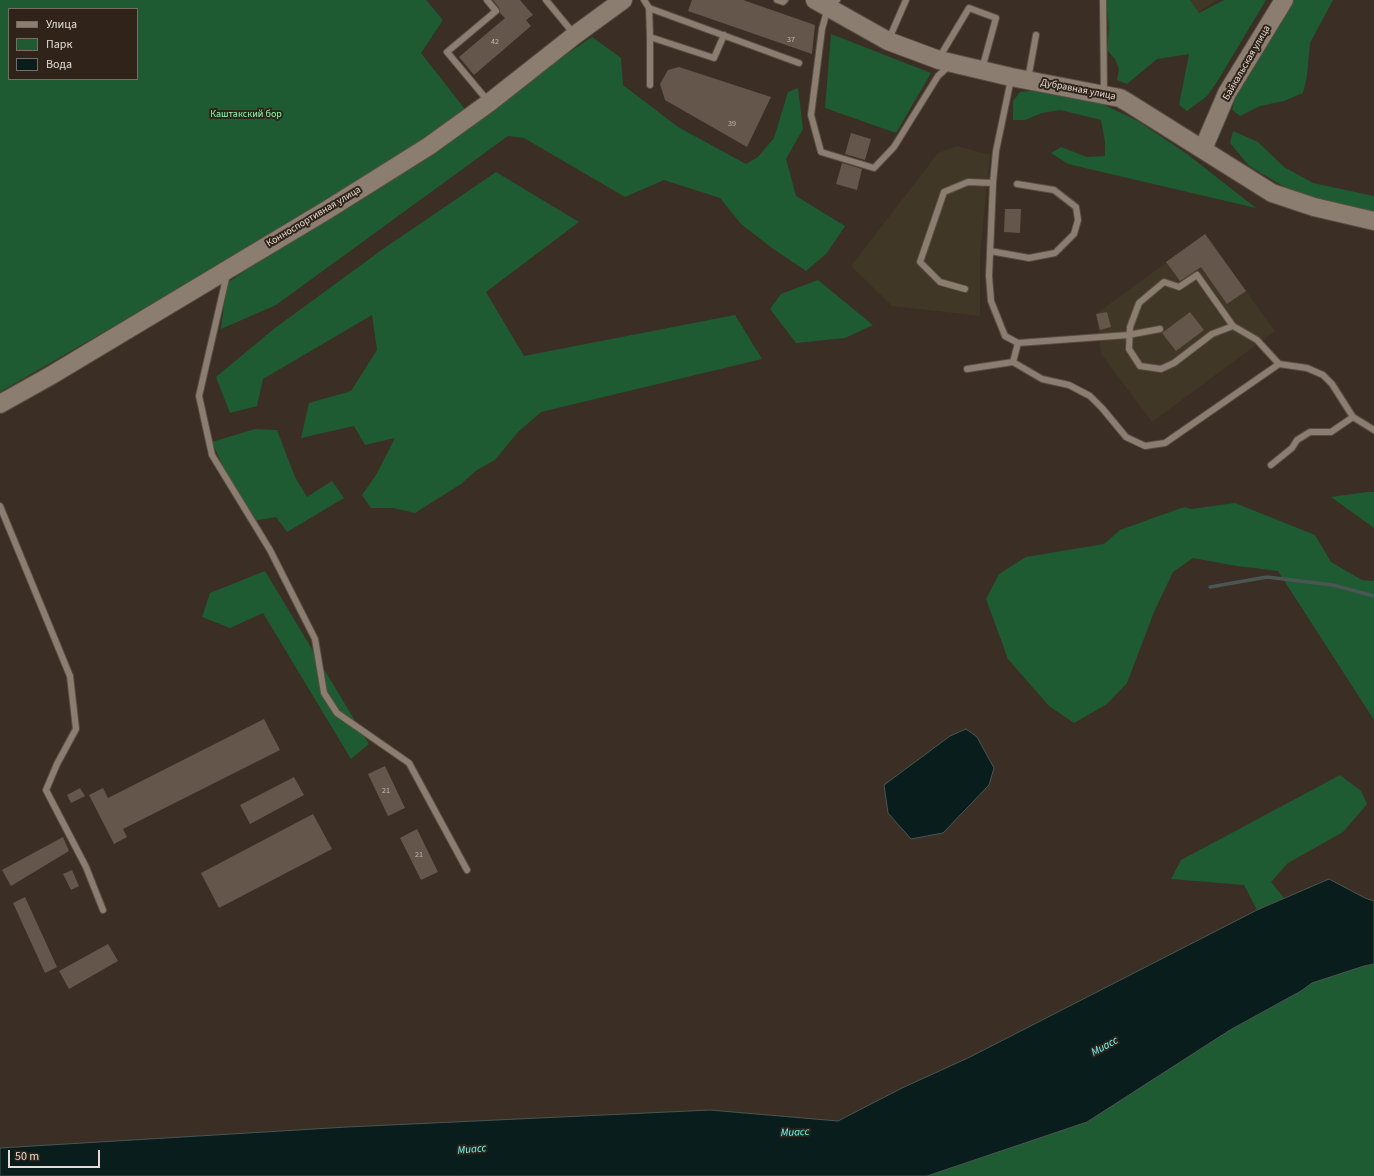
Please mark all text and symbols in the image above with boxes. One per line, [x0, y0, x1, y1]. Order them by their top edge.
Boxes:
legend [8, 8, 138, 80]
text: Улица [46, 16, 77, 33]
street label: Байкальская улица [1221, 23, 1273, 103]
house number: 37 [787, 35, 795, 45]
text: Парк [46, 36, 72, 53]
house number: 42 [491, 37, 499, 47]
text: Вода [46, 56, 72, 73]
street label: Дубравная улица [1040, 77, 1116, 103]
park label: Каштакский бор [210, 109, 282, 121]
house number: 39 [728, 119, 736, 129]
street label: Конноспортивная улица [265, 184, 363, 250]
house number: 21 [382, 786, 390, 796]
house number: 21 [415, 850, 423, 860]
water label: Миасс [1089, 1034, 1121, 1060]
water label: Миасс [780, 1126, 810, 1140]
scale bar [10, 1142, 102, 1168]
water label: Миасс [457, 1142, 487, 1158]
text: 50 m [15, 1148, 39, 1165]

